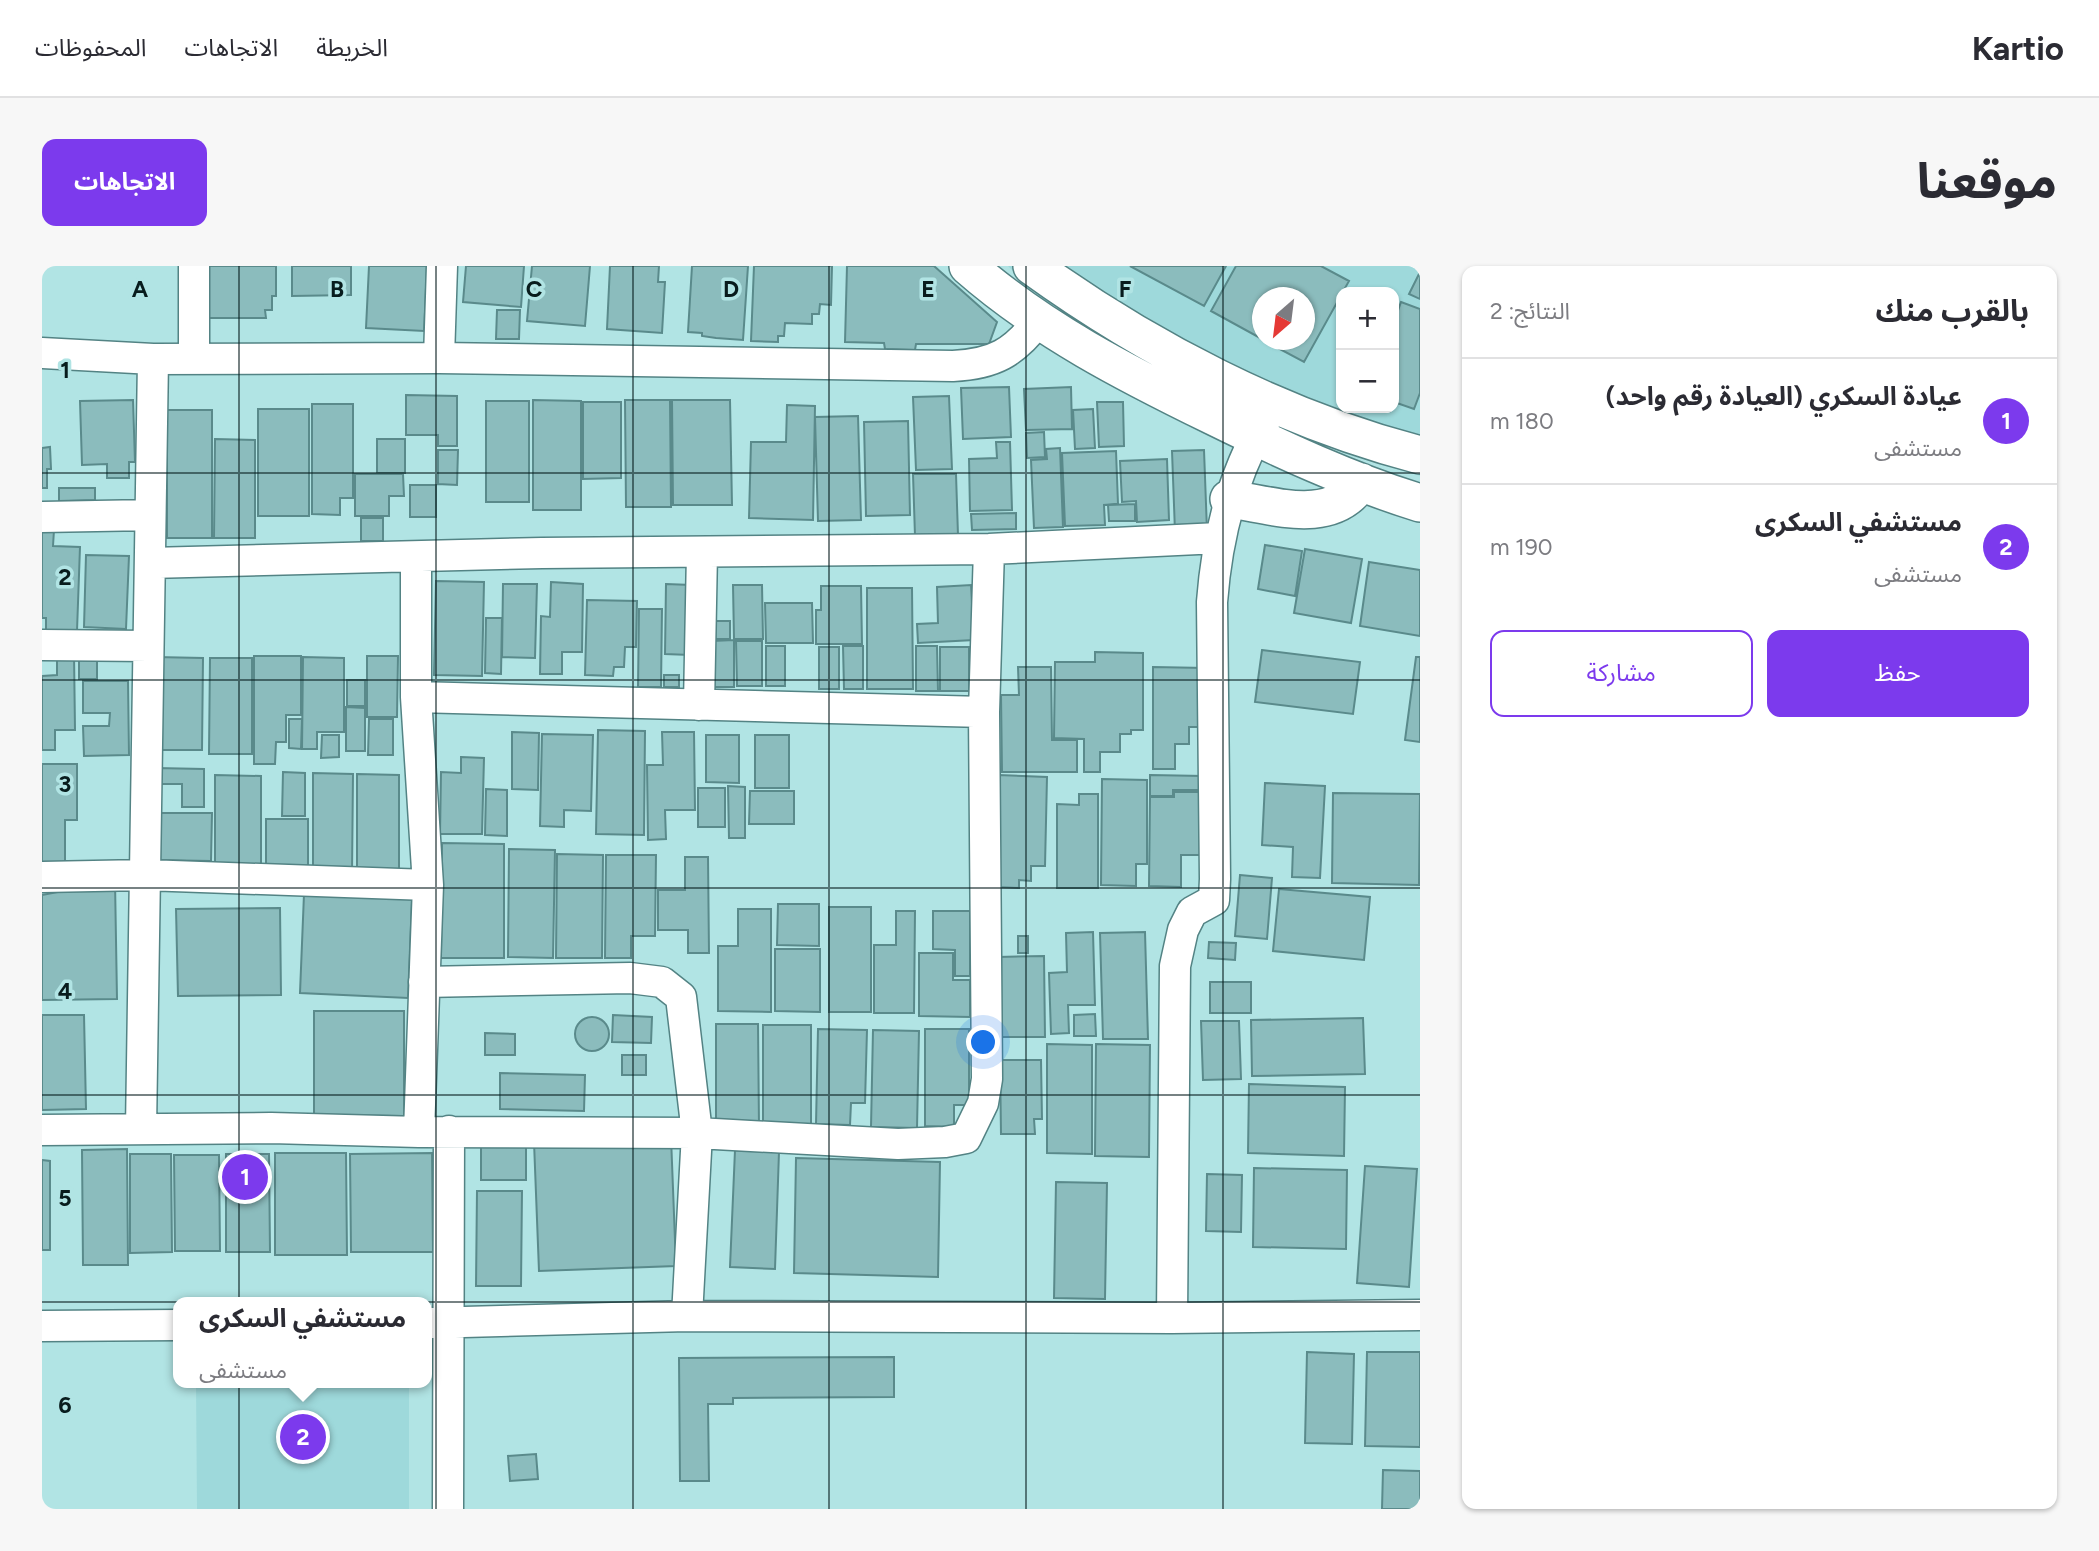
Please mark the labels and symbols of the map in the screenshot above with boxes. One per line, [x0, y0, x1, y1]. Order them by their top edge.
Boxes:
text: A [132, 275, 149, 303]
text: B [330, 275, 344, 303]
text: C [526, 275, 543, 303]
text: D [723, 275, 739, 303]
text: E [921, 275, 935, 303]
text: F [1119, 275, 1132, 303]
north arrow [1252, 287, 1315, 350]
text: 1 [60, 356, 70, 384]
text: 2 [58, 563, 72, 591]
text: 3 [59, 770, 71, 798]
text: 4 [58, 977, 72, 1005]
your location [966, 1025, 1000, 1059]
pin: 1 [222, 1151, 268, 1203]
text: 5 [58, 1184, 72, 1212]
text: 6 [58, 1391, 72, 1419]
pin: 2 [280, 1411, 326, 1463]

